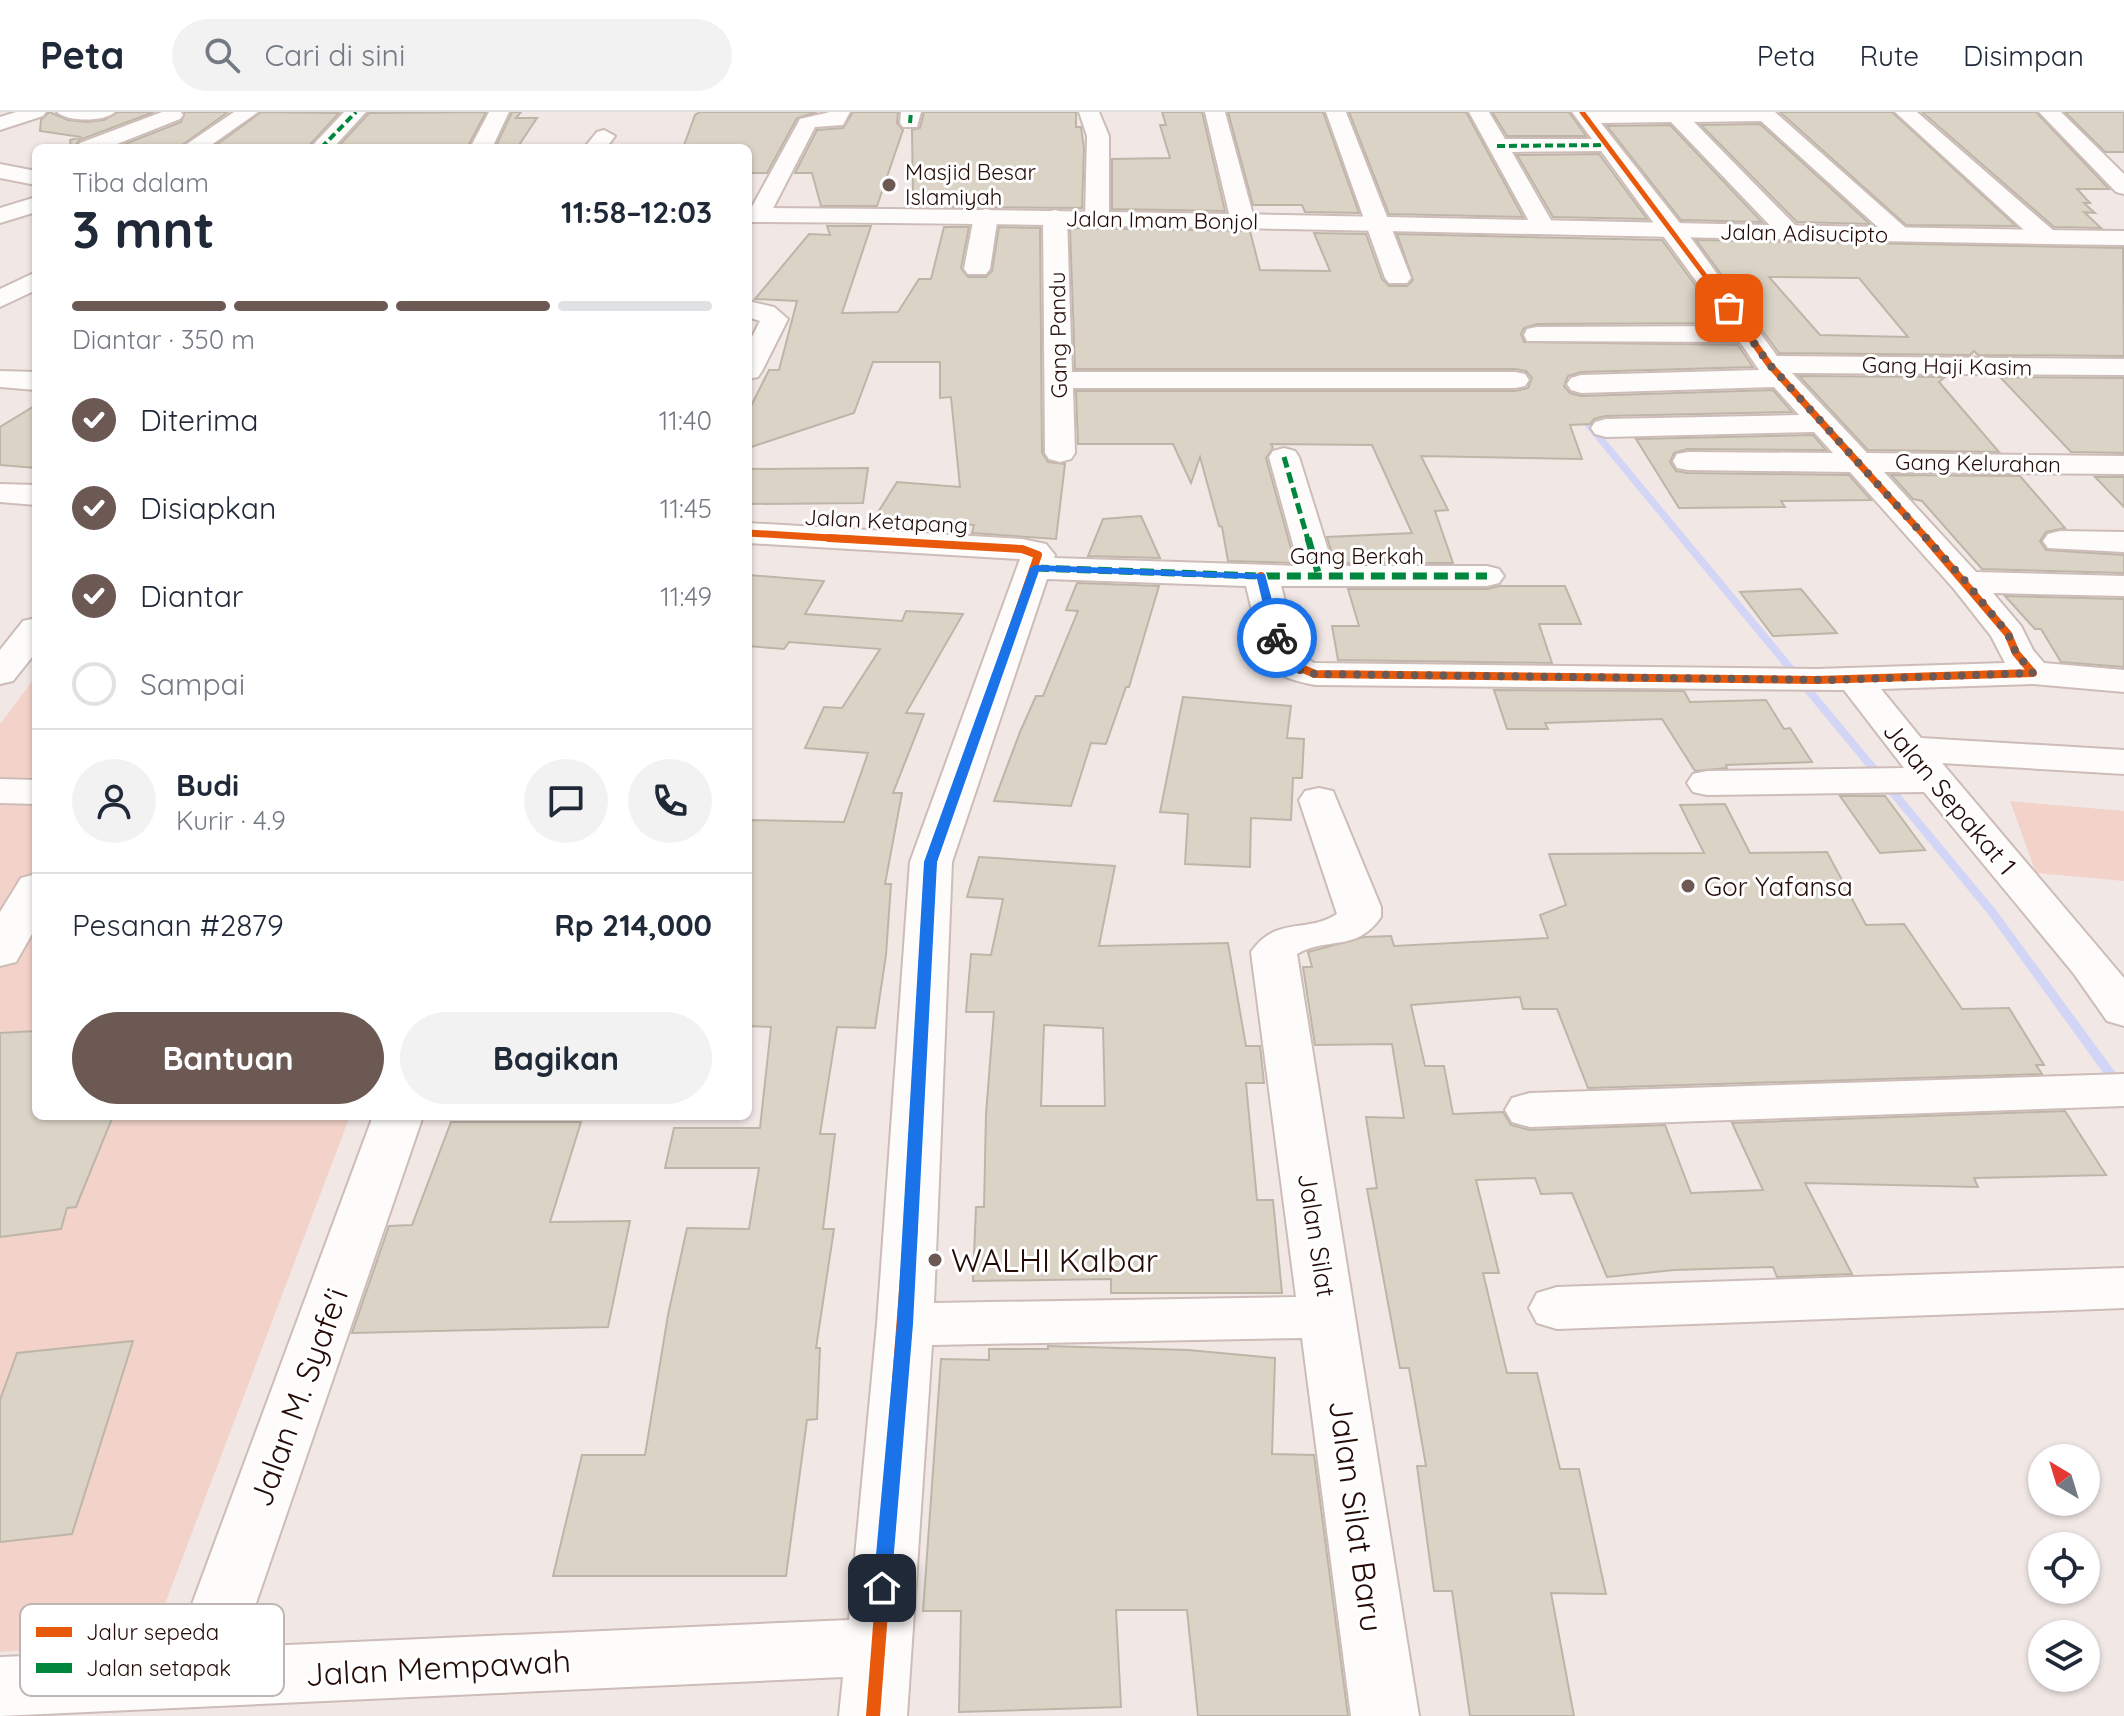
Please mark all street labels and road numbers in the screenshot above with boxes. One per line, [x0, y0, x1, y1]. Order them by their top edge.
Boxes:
street label: Jalan Imam Bonjol [1065, 204, 1259, 236]
street label: Jalan Adisucipto [1720, 218, 1888, 248]
street label: Gang Pandu [1043, 271, 1073, 399]
street label: Gang Haji Kasim [1862, 351, 2032, 381]
street label: Gang Kelurahan [1895, 448, 2061, 478]
street label: Jalan Ketapang [804, 503, 968, 539]
street label: Gang Berkah [1290, 542, 1424, 570]
street label: Jalan Sepakat 1 [1876, 714, 2024, 882]
street label: Jalan Silat [1291, 1171, 1343, 1299]
street label: Jalan M. Syafe'i [240, 1282, 356, 1512]
street label: Jalan Silat Baru [1321, 1398, 1393, 1634]
street label: Jalan Mempawah [304, 1640, 572, 1694]

